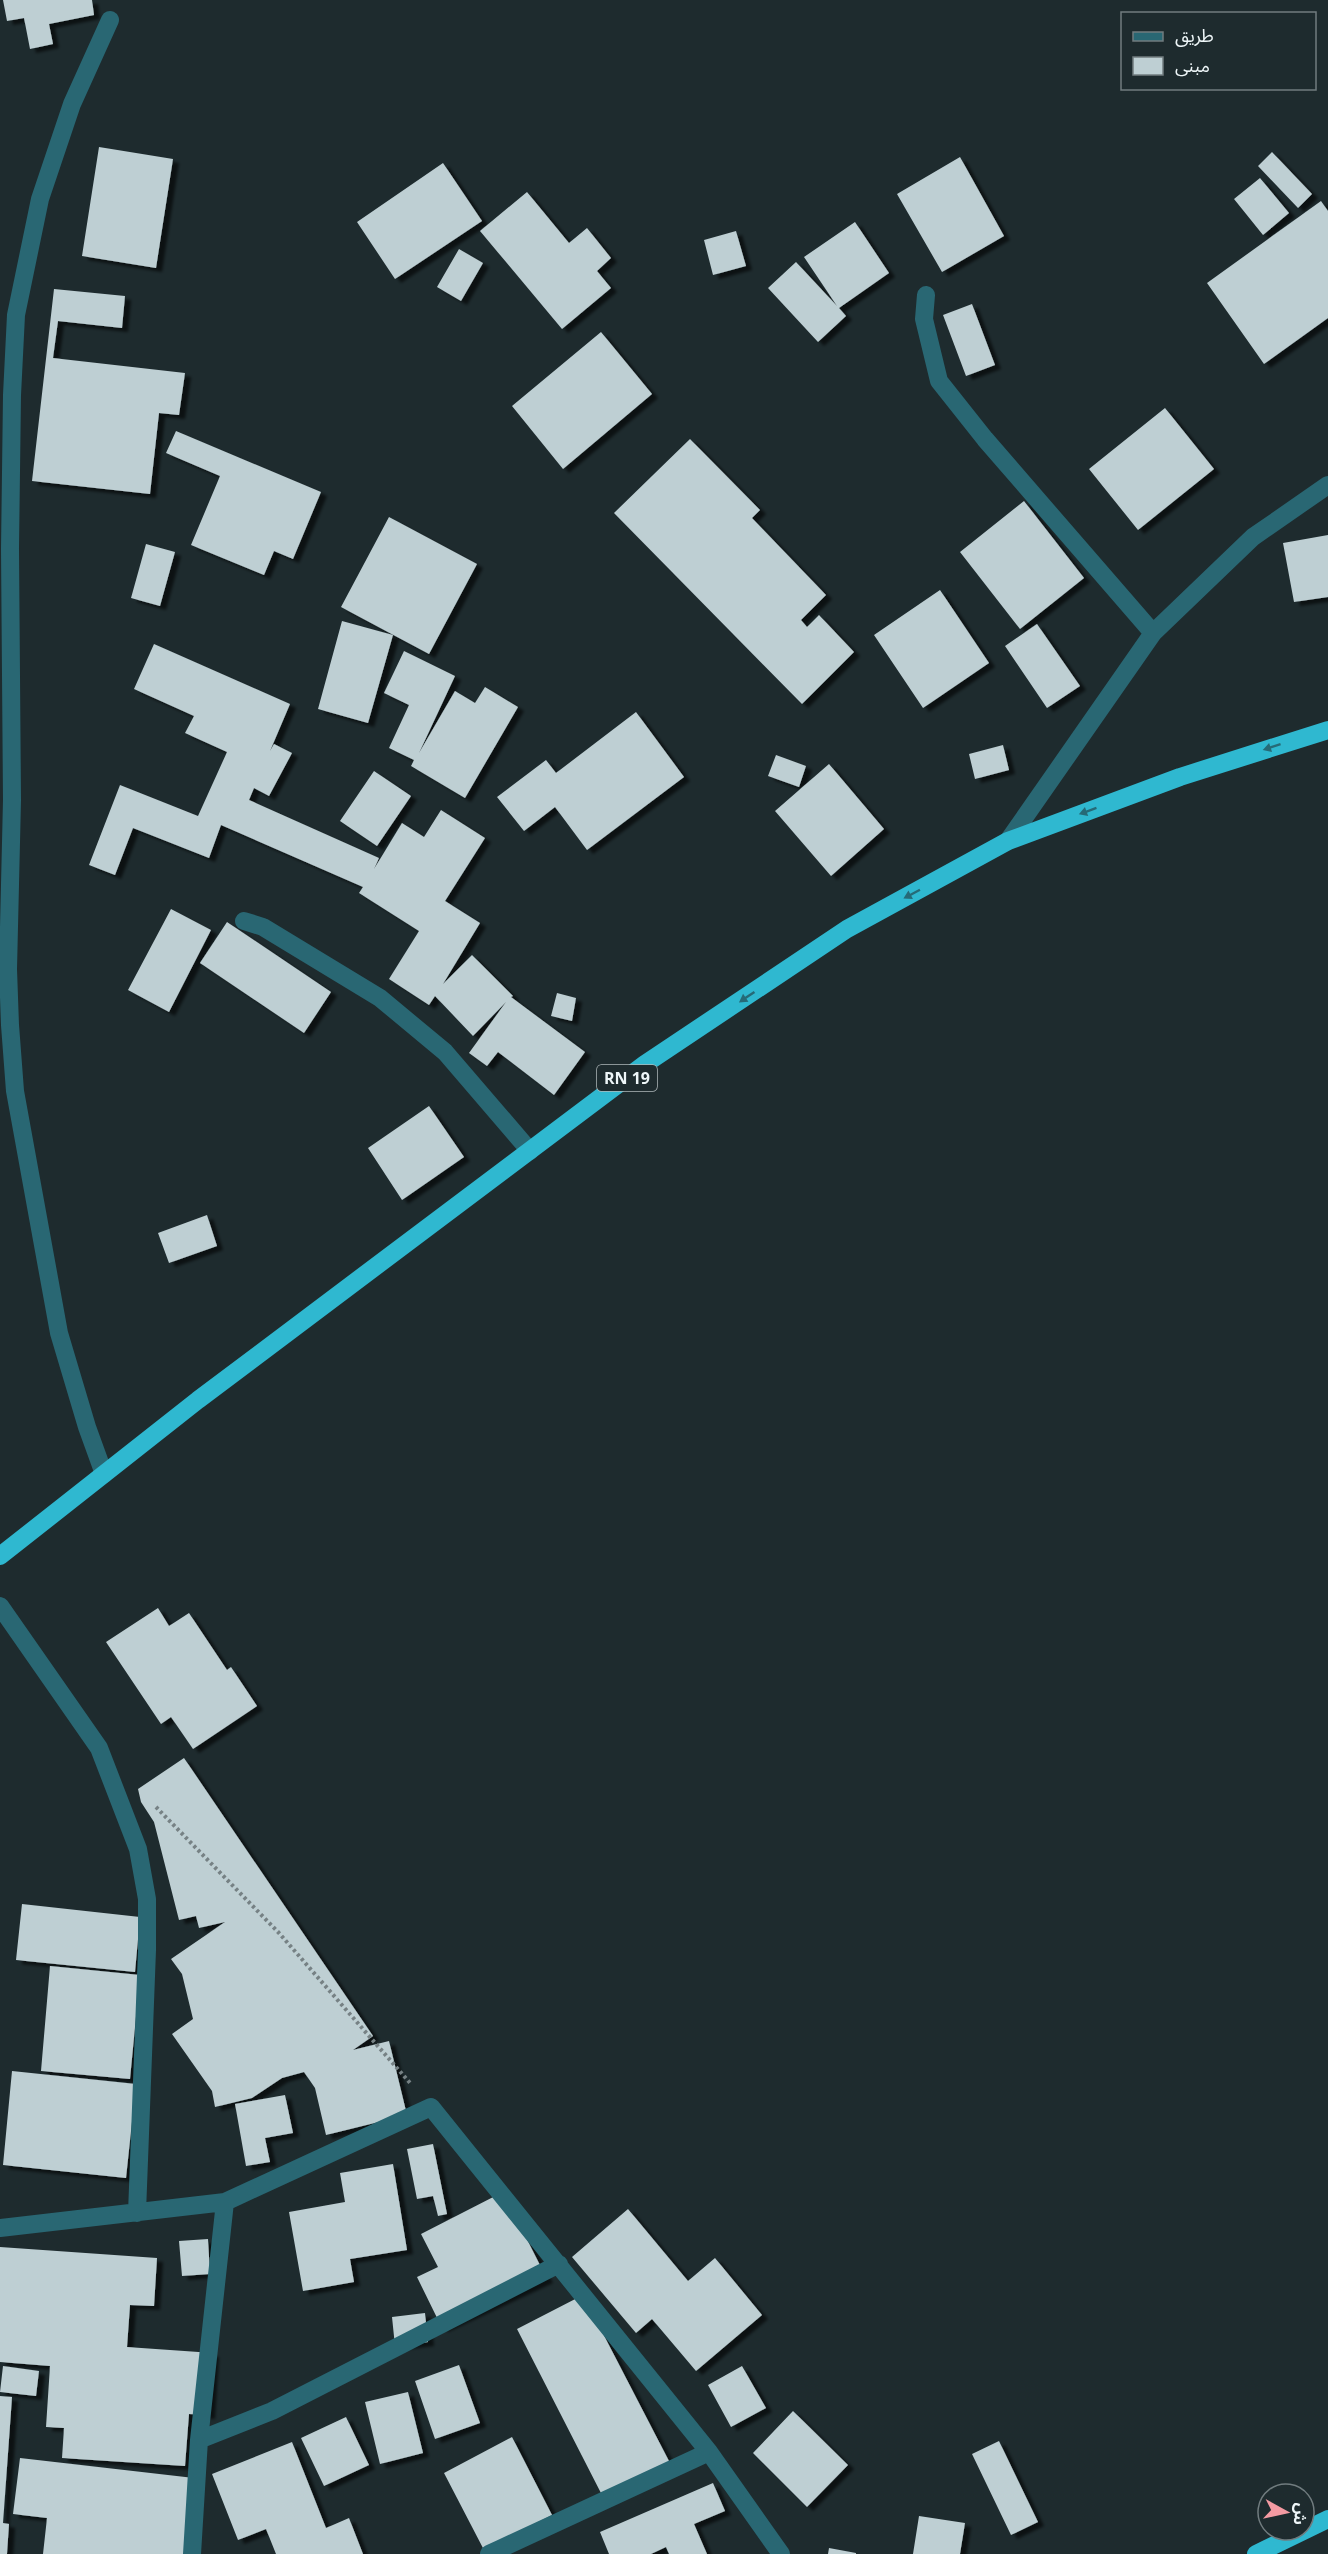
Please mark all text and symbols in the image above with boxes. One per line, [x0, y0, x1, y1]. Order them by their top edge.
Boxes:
legend [1121, 12, 1316, 90]
text: طريق [1175, 23, 1214, 47]
text: مبنى [1175, 53, 1210, 77]
one-way arrow [1263, 743, 1281, 752]
one-way arrow [1079, 806, 1097, 816]
one-way arrow [903, 889, 920, 899]
one-way arrow [739, 992, 755, 1003]
road number: RN 19 [597, 1065, 657, 1091]
north arrow [1256, 2482, 1316, 2542]
text: ش [1288, 2502, 1313, 2527]

